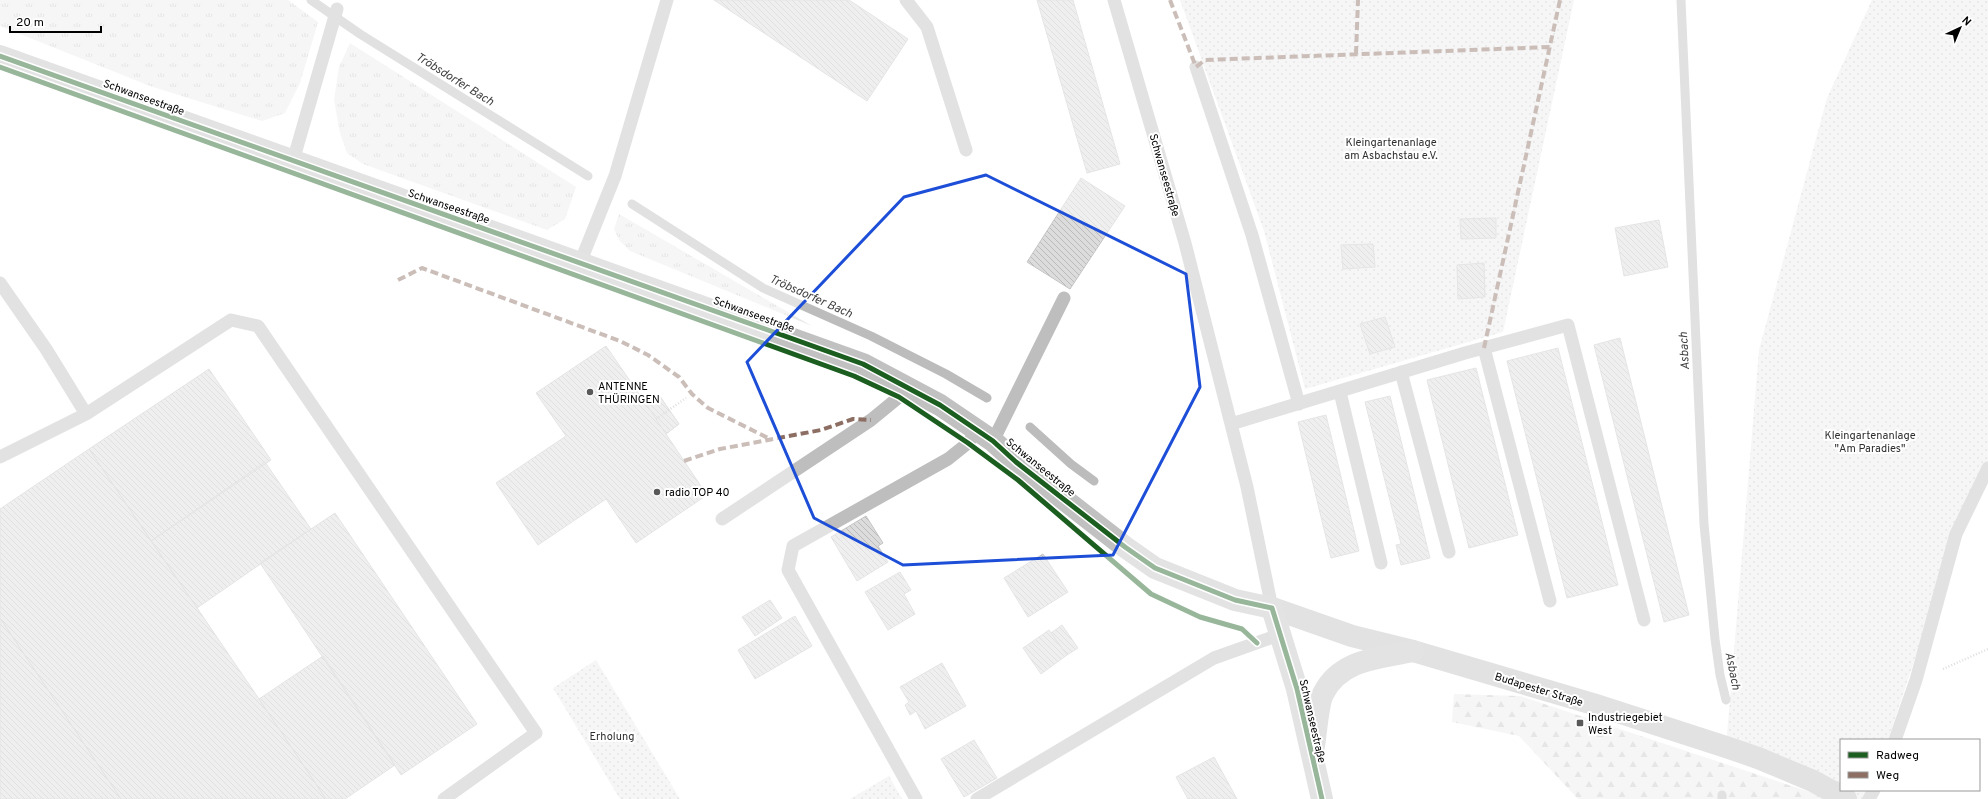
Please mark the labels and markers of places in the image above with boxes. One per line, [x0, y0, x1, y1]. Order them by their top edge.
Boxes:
place label: ANTENNE THÜRINGEN [598, 380, 660, 407]
marker: ANTENNE THÜRINGEN [585, 387, 595, 397]
place label: radio TOP 40 [665, 486, 730, 500]
marker: radio TOP 40 [652, 487, 662, 497]
place label: Industriegebiet West [1588, 711, 1663, 738]
marker: Industriegebiet West [1575, 718, 1585, 728]

